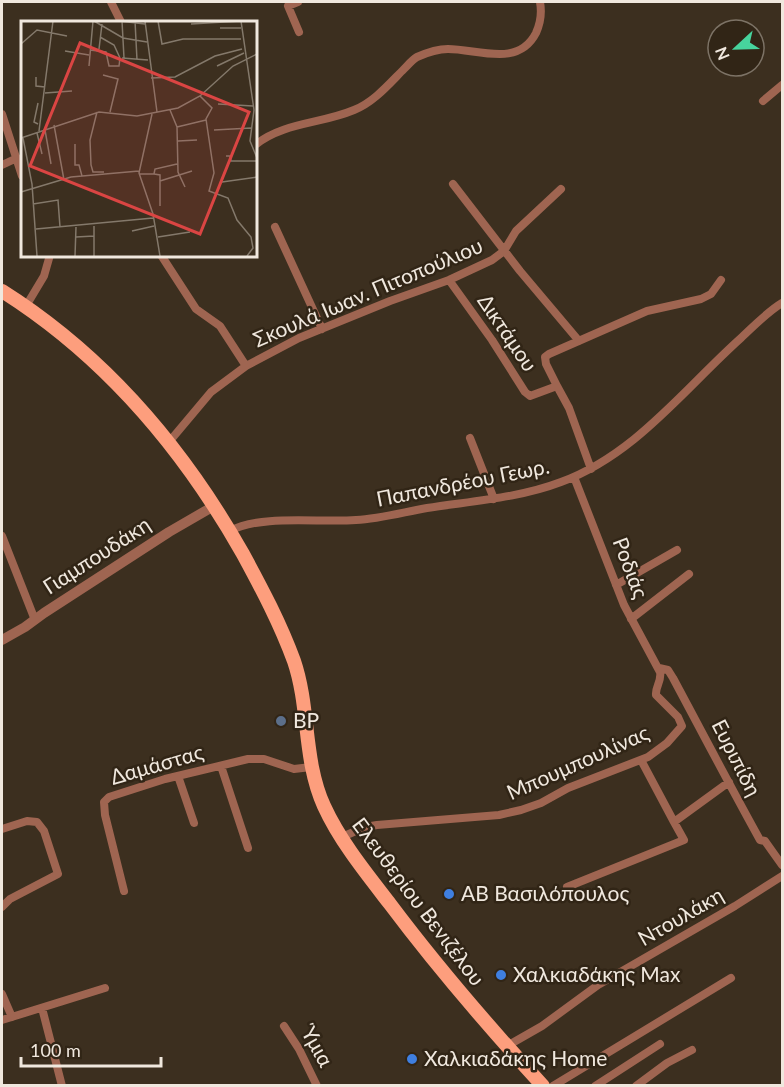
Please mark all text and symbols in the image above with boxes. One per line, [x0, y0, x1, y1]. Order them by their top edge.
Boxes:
north arrow [706, 18, 766, 78]
inset map [21, 21, 256, 256]
text: N [711, 45, 733, 63]
street label: Σκουλά Ιωαν. Πιτοπούλιου [249, 232, 486, 351]
street label: Δικτάμου [473, 289, 543, 376]
street label: Παπανδρέου Γεωρ. [374, 452, 551, 511]
street label: Γιαμπουδάκη [38, 511, 154, 599]
street label: Ροδιάς [608, 533, 654, 602]
place label: BP [293, 707, 319, 732]
marker: BP [274, 714, 288, 728]
street label: Ευριπίδη [707, 715, 767, 800]
street label: Μπουμπουλίνας [502, 719, 653, 804]
street label: Δαμάστας [107, 738, 206, 789]
street label: Ελευθερίου Βενιζέλου [348, 812, 491, 990]
place label: ΑΒ Βασιλόπουλος [461, 880, 629, 905]
street label: Ντουλάκη [633, 881, 727, 950]
marker: ΑΒ Βασιλόπουλος [442, 887, 456, 901]
place label: Χαλκιαδάκης Max [513, 961, 681, 986]
marker: Χαλκιαδάκης Max [494, 968, 508, 982]
street label: Ύμια [296, 1019, 340, 1071]
scale bar [21, 1030, 160, 1068]
text: 100 m [30, 1039, 81, 1061]
place label: Χαλκιαδάκης Home [424, 1045, 607, 1070]
marker: Χαλκιαδάκης Home [405, 1052, 419, 1066]

